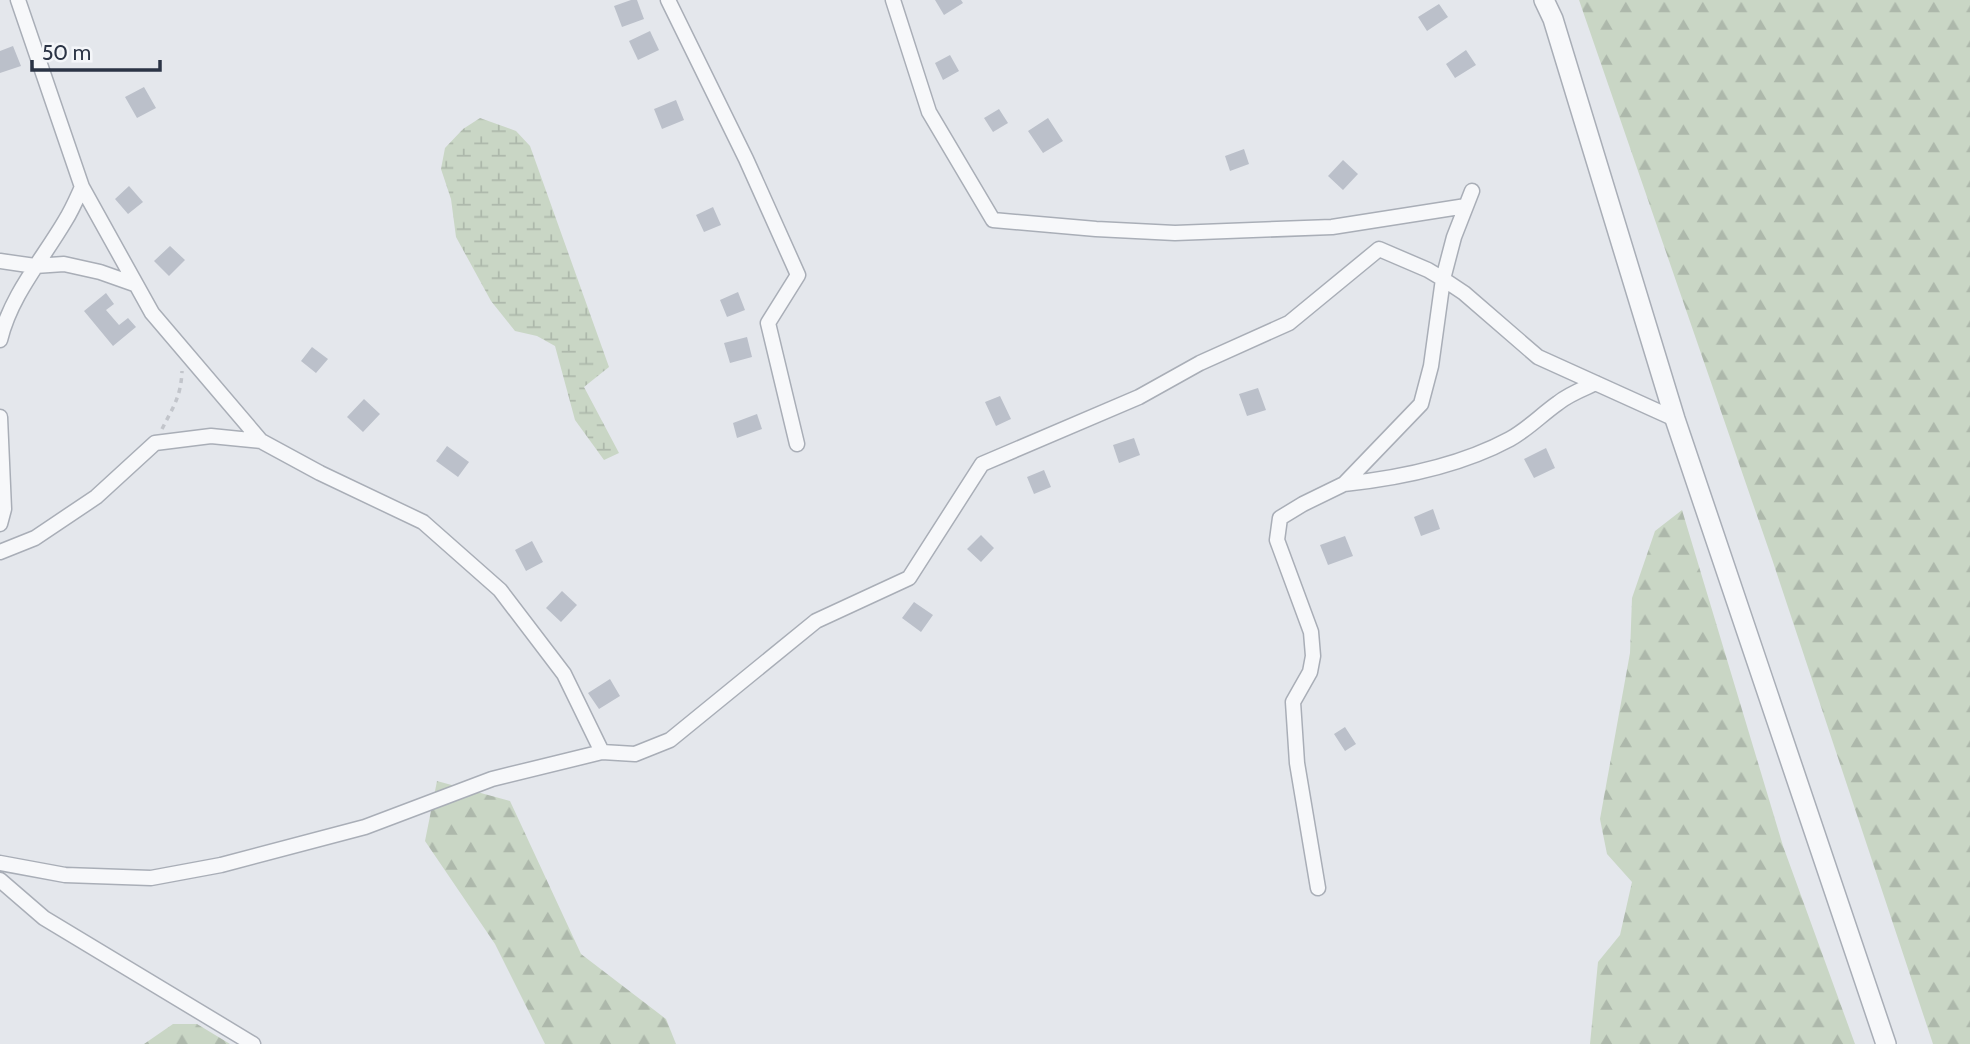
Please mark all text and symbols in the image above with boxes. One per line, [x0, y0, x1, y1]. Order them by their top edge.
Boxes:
scale bar [32, 28, 159, 72]
text: 50 m [42, 40, 91, 65]

